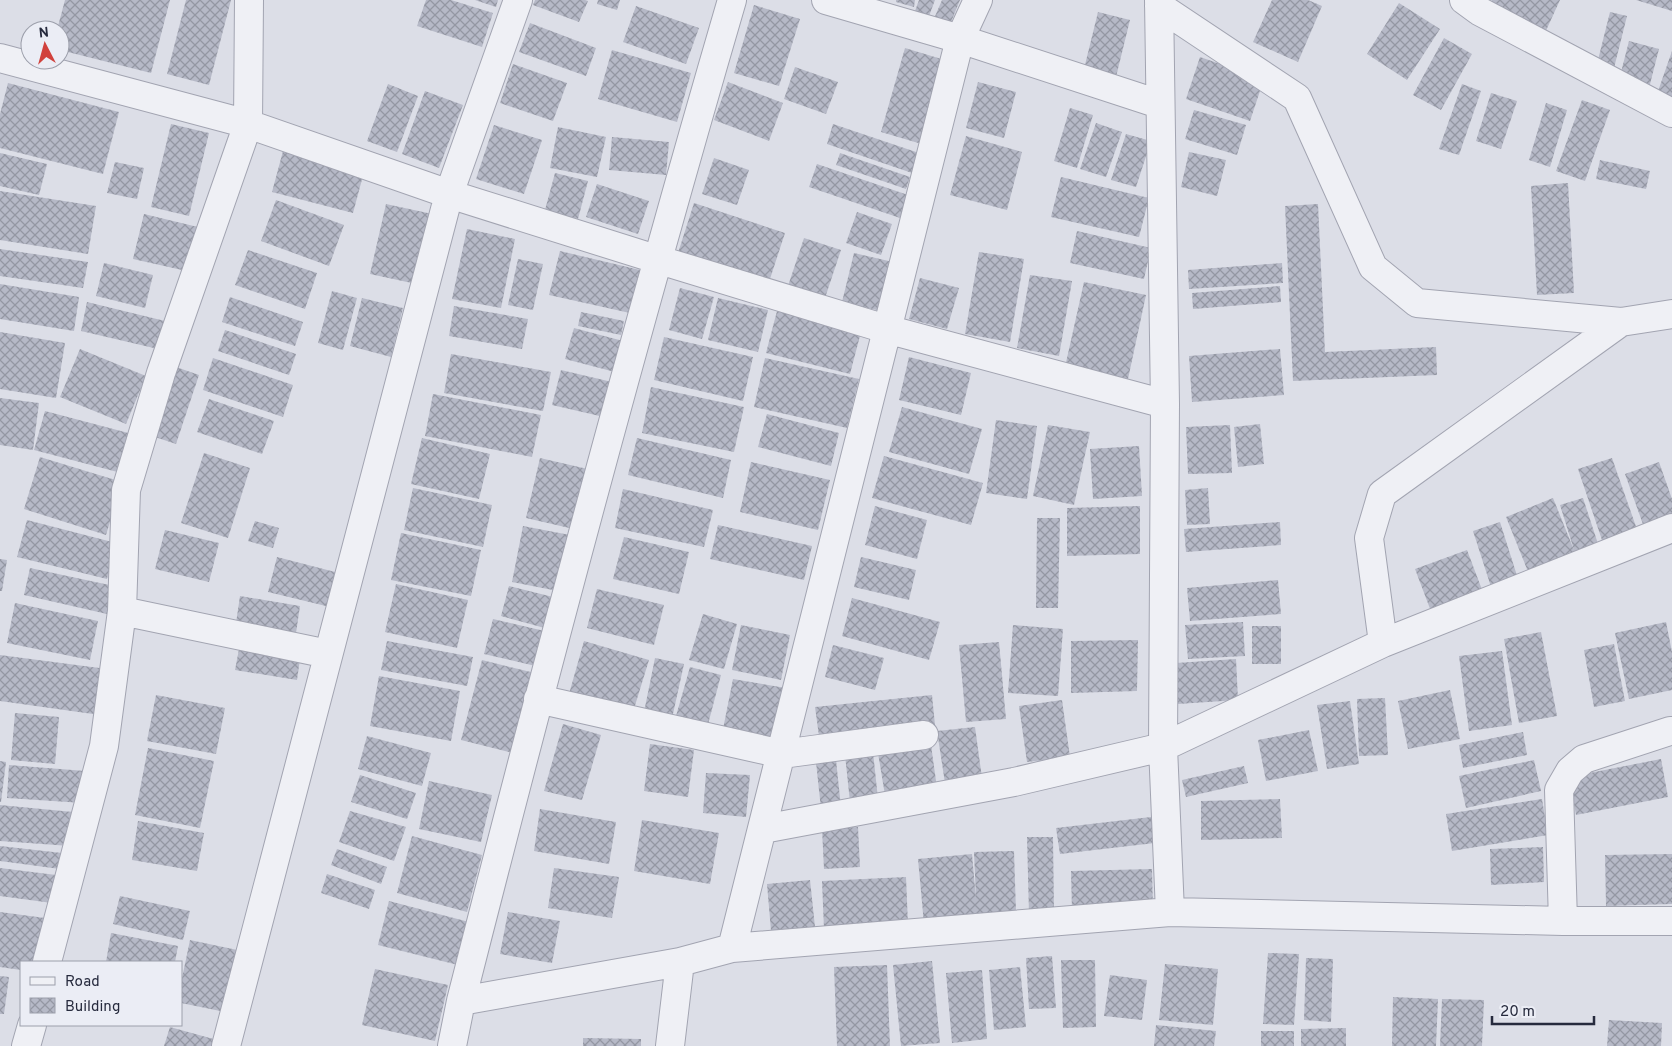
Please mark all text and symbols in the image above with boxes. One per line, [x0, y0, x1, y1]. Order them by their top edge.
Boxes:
north arrow [20, 20, 70, 70]
text: N [38, 25, 50, 43]
legend [20, 961, 182, 1026]
text: Road [65, 973, 100, 992]
scale bar [1492, 994, 1594, 1026]
text: Building [65, 998, 120, 1017]
text: 20 m [1500, 1003, 1535, 1022]

